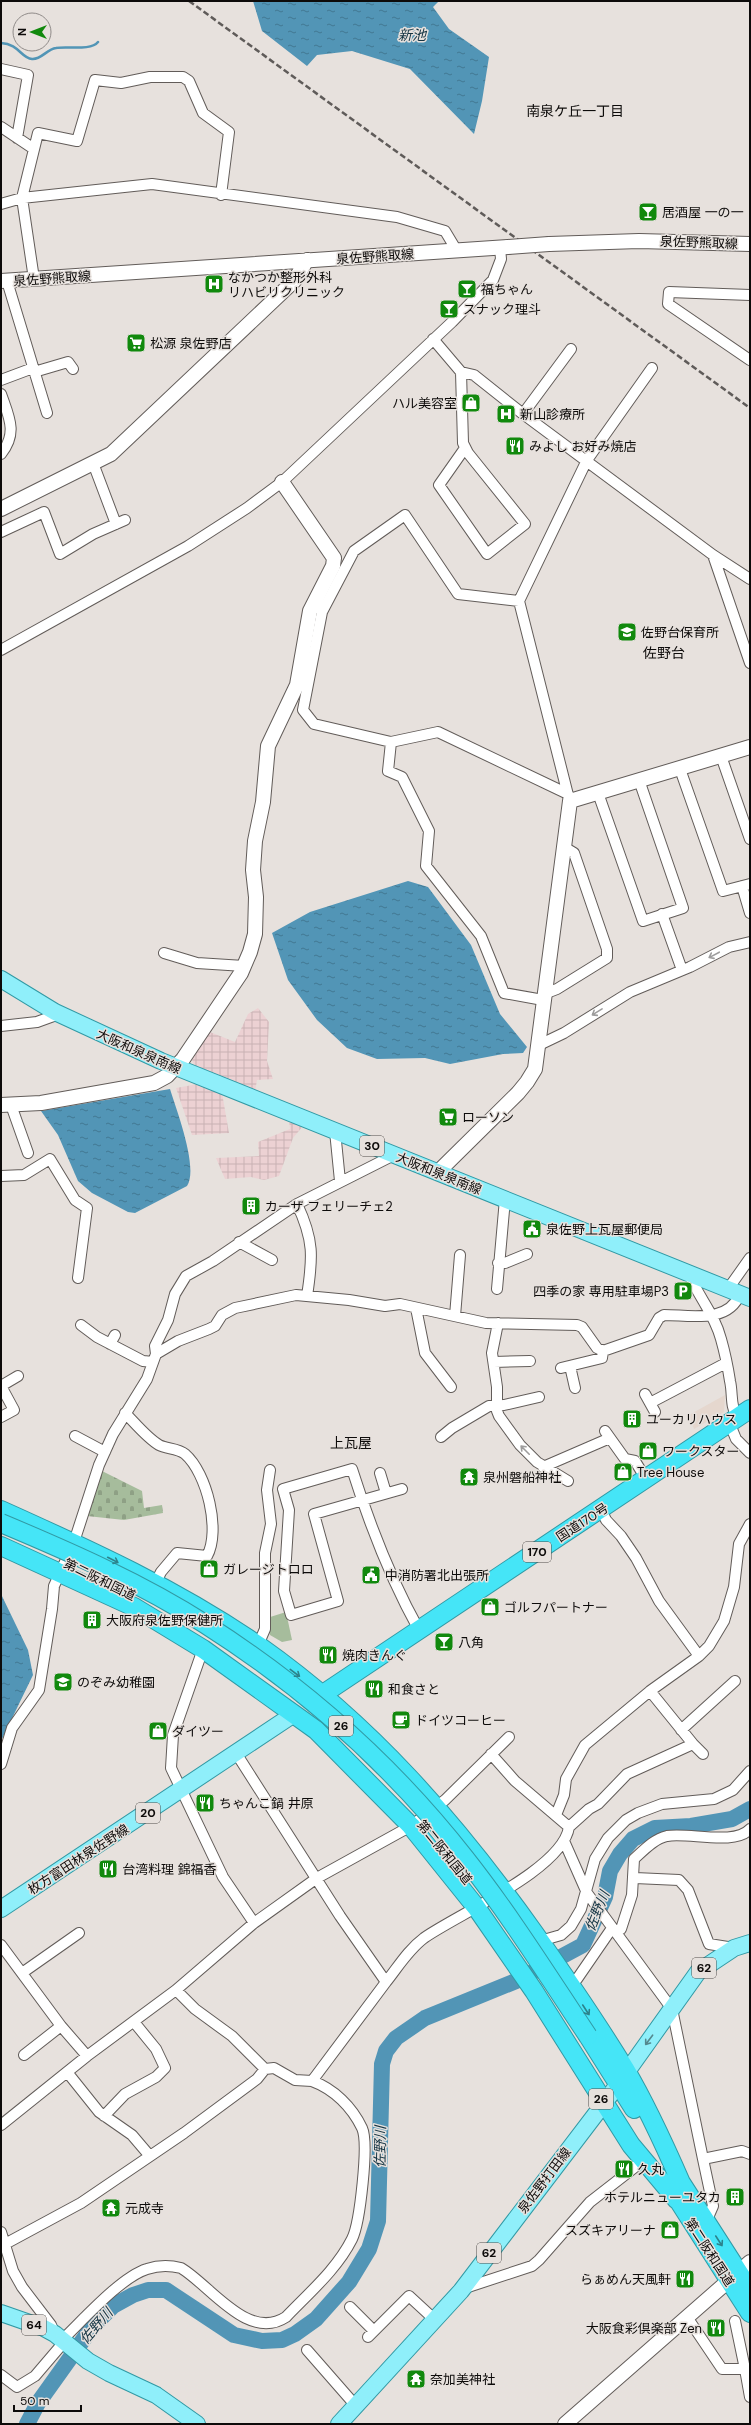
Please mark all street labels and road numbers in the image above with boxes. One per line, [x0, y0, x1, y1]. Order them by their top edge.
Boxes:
street label: 泉佐野熊取線 [660, 233, 738, 252]
street label: 泉佐野熊取線 [336, 245, 415, 268]
street label: 泉佐野熊取線 [13, 267, 92, 290]
street label: 大阪和泉泉南線 [94, 1025, 184, 1078]
road number: 30 [360, 1136, 384, 1156]
street label: 大阪和泉泉南線 [393, 1149, 484, 1198]
street label: 国道170号 [553, 1499, 612, 1546]
road number: 170 [523, 1542, 551, 1562]
street label: 第二阪和国道 [61, 1555, 139, 1604]
road number: 26 [329, 1716, 353, 1736]
road number: 20 [136, 1803, 160, 1823]
street label: 第二阪和国道 [413, 1817, 476, 1888]
street label: 枚方富田林泉佐野線 [25, 1820, 132, 1898]
road number: 62 [692, 1958, 716, 1978]
road number: 26 [589, 2089, 613, 2109]
street label: 泉佐野打田線 [514, 2144, 575, 2217]
street label: 第二阪和国道 [681, 2215, 738, 2290]
road number: 62 [477, 2243, 501, 2263]
road number: 64 [22, 2315, 46, 2335]

